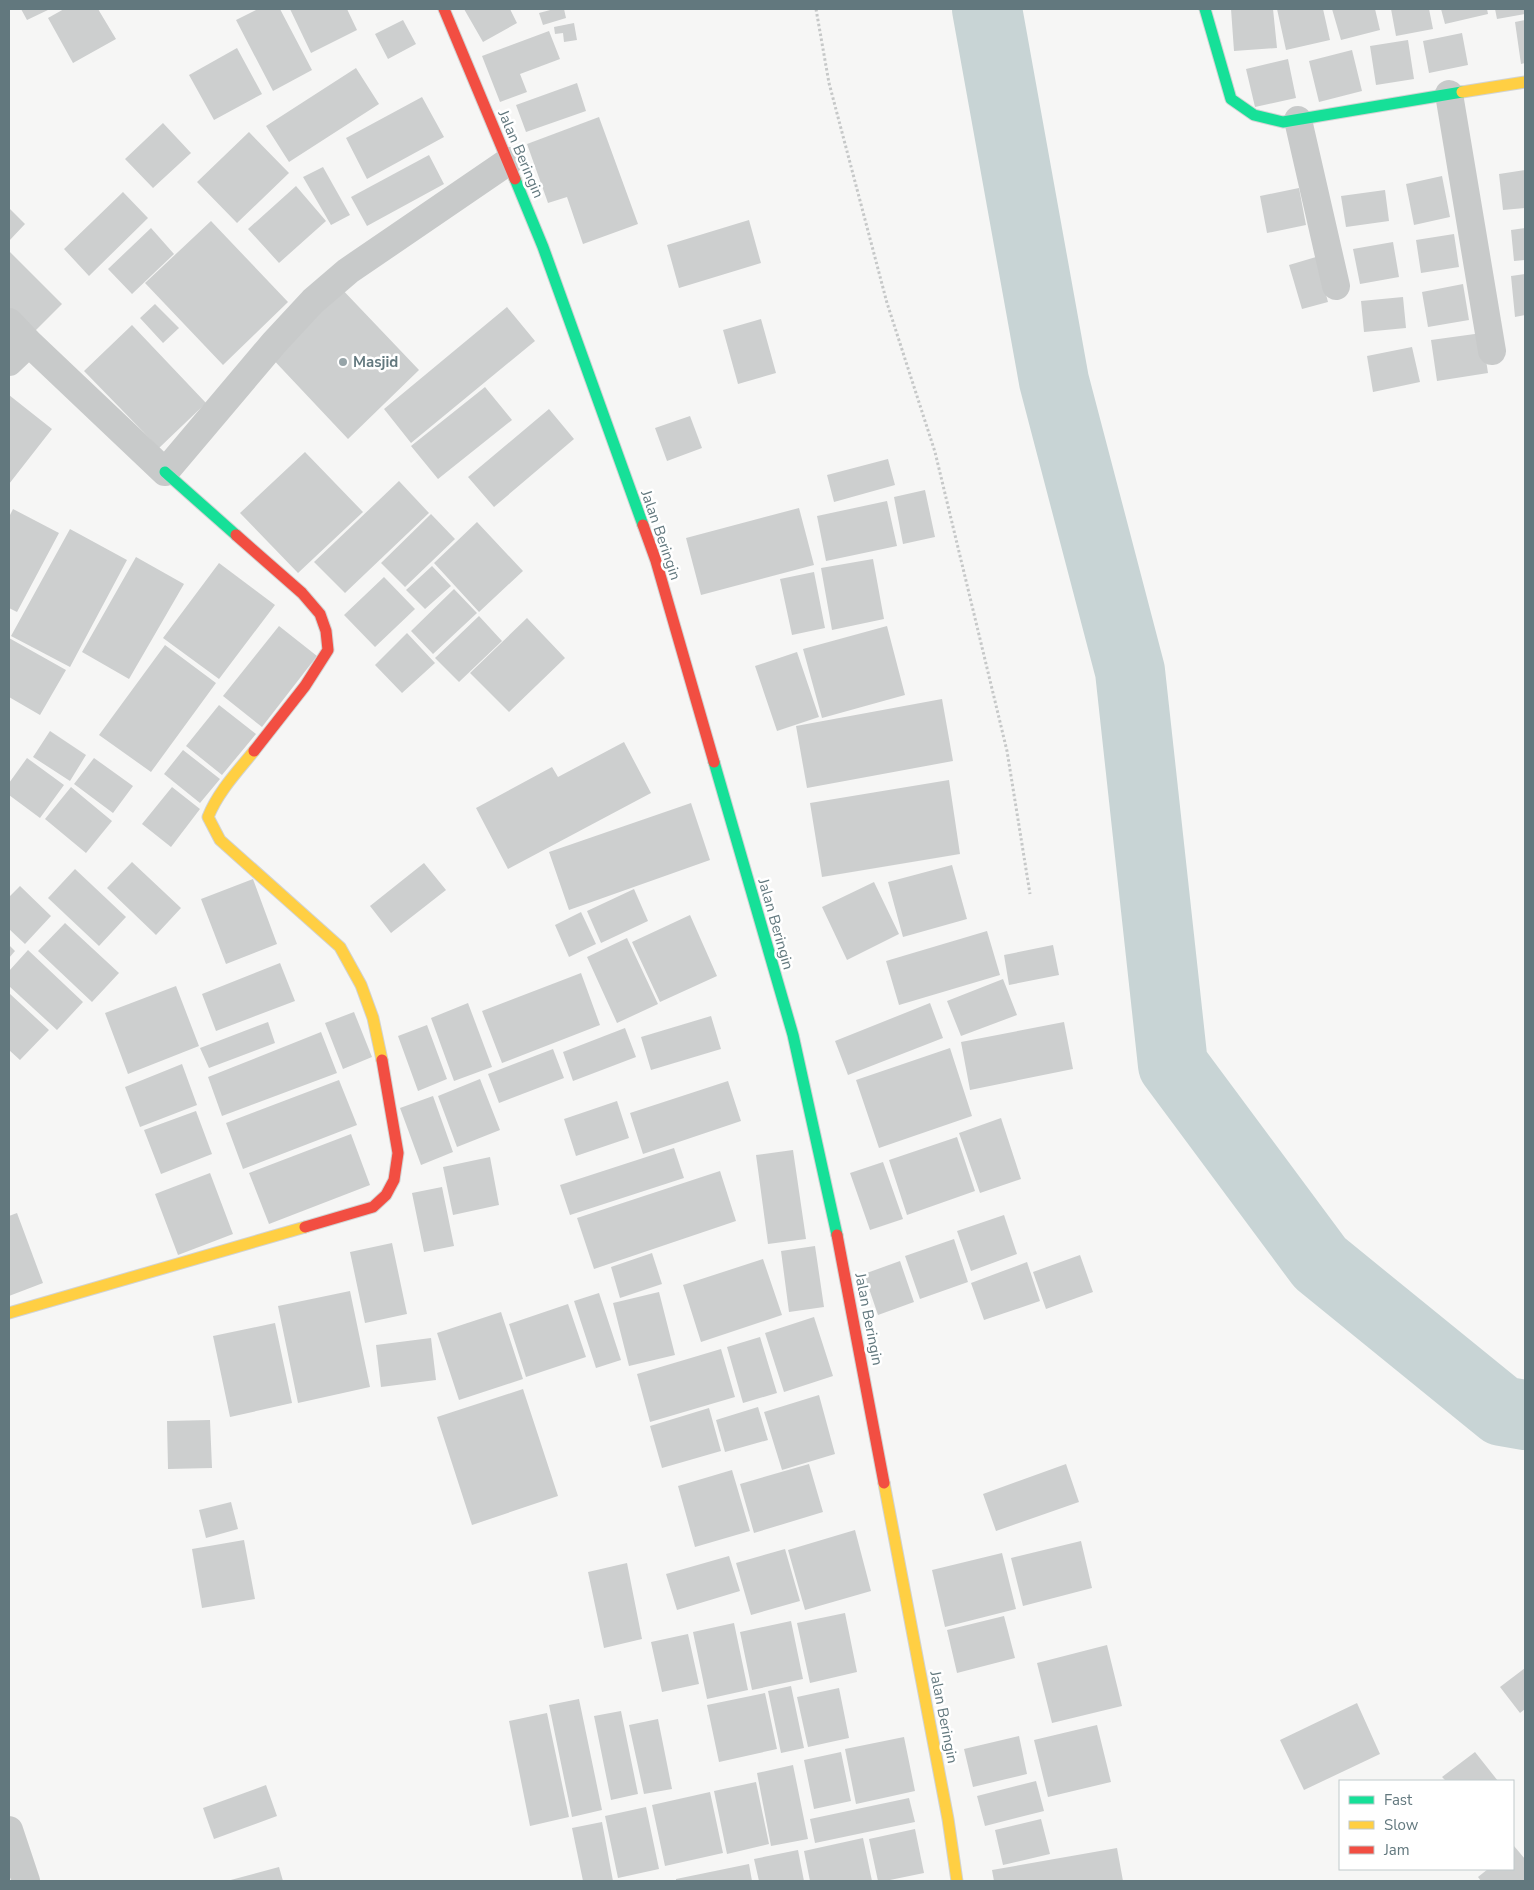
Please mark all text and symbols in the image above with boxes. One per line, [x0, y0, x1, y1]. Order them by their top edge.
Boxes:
street label: Jalan Beringin [493, 106, 549, 201]
place label: Masjid [353, 352, 398, 372]
marker: Masjid [337, 356, 349, 368]
street label: Jalan Beringin [636, 486, 686, 583]
street label: Jalan Beringin [753, 875, 799, 972]
street label: Jalan Beringin [850, 1270, 888, 1367]
street label: Jalan Beringin [925, 1668, 963, 1765]
legend [1339, 1780, 1514, 1870]
text: Fast [1384, 1790, 1413, 1810]
text: Slow [1384, 1815, 1419, 1835]
text: Jam [1383, 1840, 1410, 1860]

